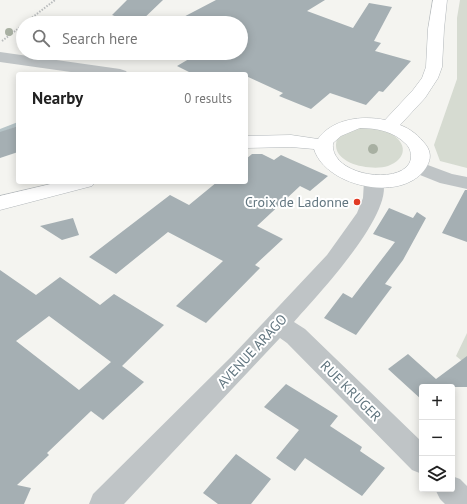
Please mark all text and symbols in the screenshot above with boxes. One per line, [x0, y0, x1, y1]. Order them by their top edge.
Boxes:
search box [16, 16, 248, 60]
icon: search [30, 27, 52, 49]
text: Search here [62, 29, 138, 48]
text: Nearby [32, 87, 83, 109]
text: 0 results [184, 90, 232, 107]
place label: Croix de Ladonne [245, 193, 349, 211]
marker: Croix de Ladonne [352, 197, 362, 207]
street label: AVENUE ARAGO [213, 310, 291, 392]
street label: RUE KRUGER [317, 357, 385, 425]
map controls [419, 384, 455, 492]
button: + [419, 384, 455, 420]
button: − [419, 420, 455, 456]
button: layers [419, 456, 455, 492]

